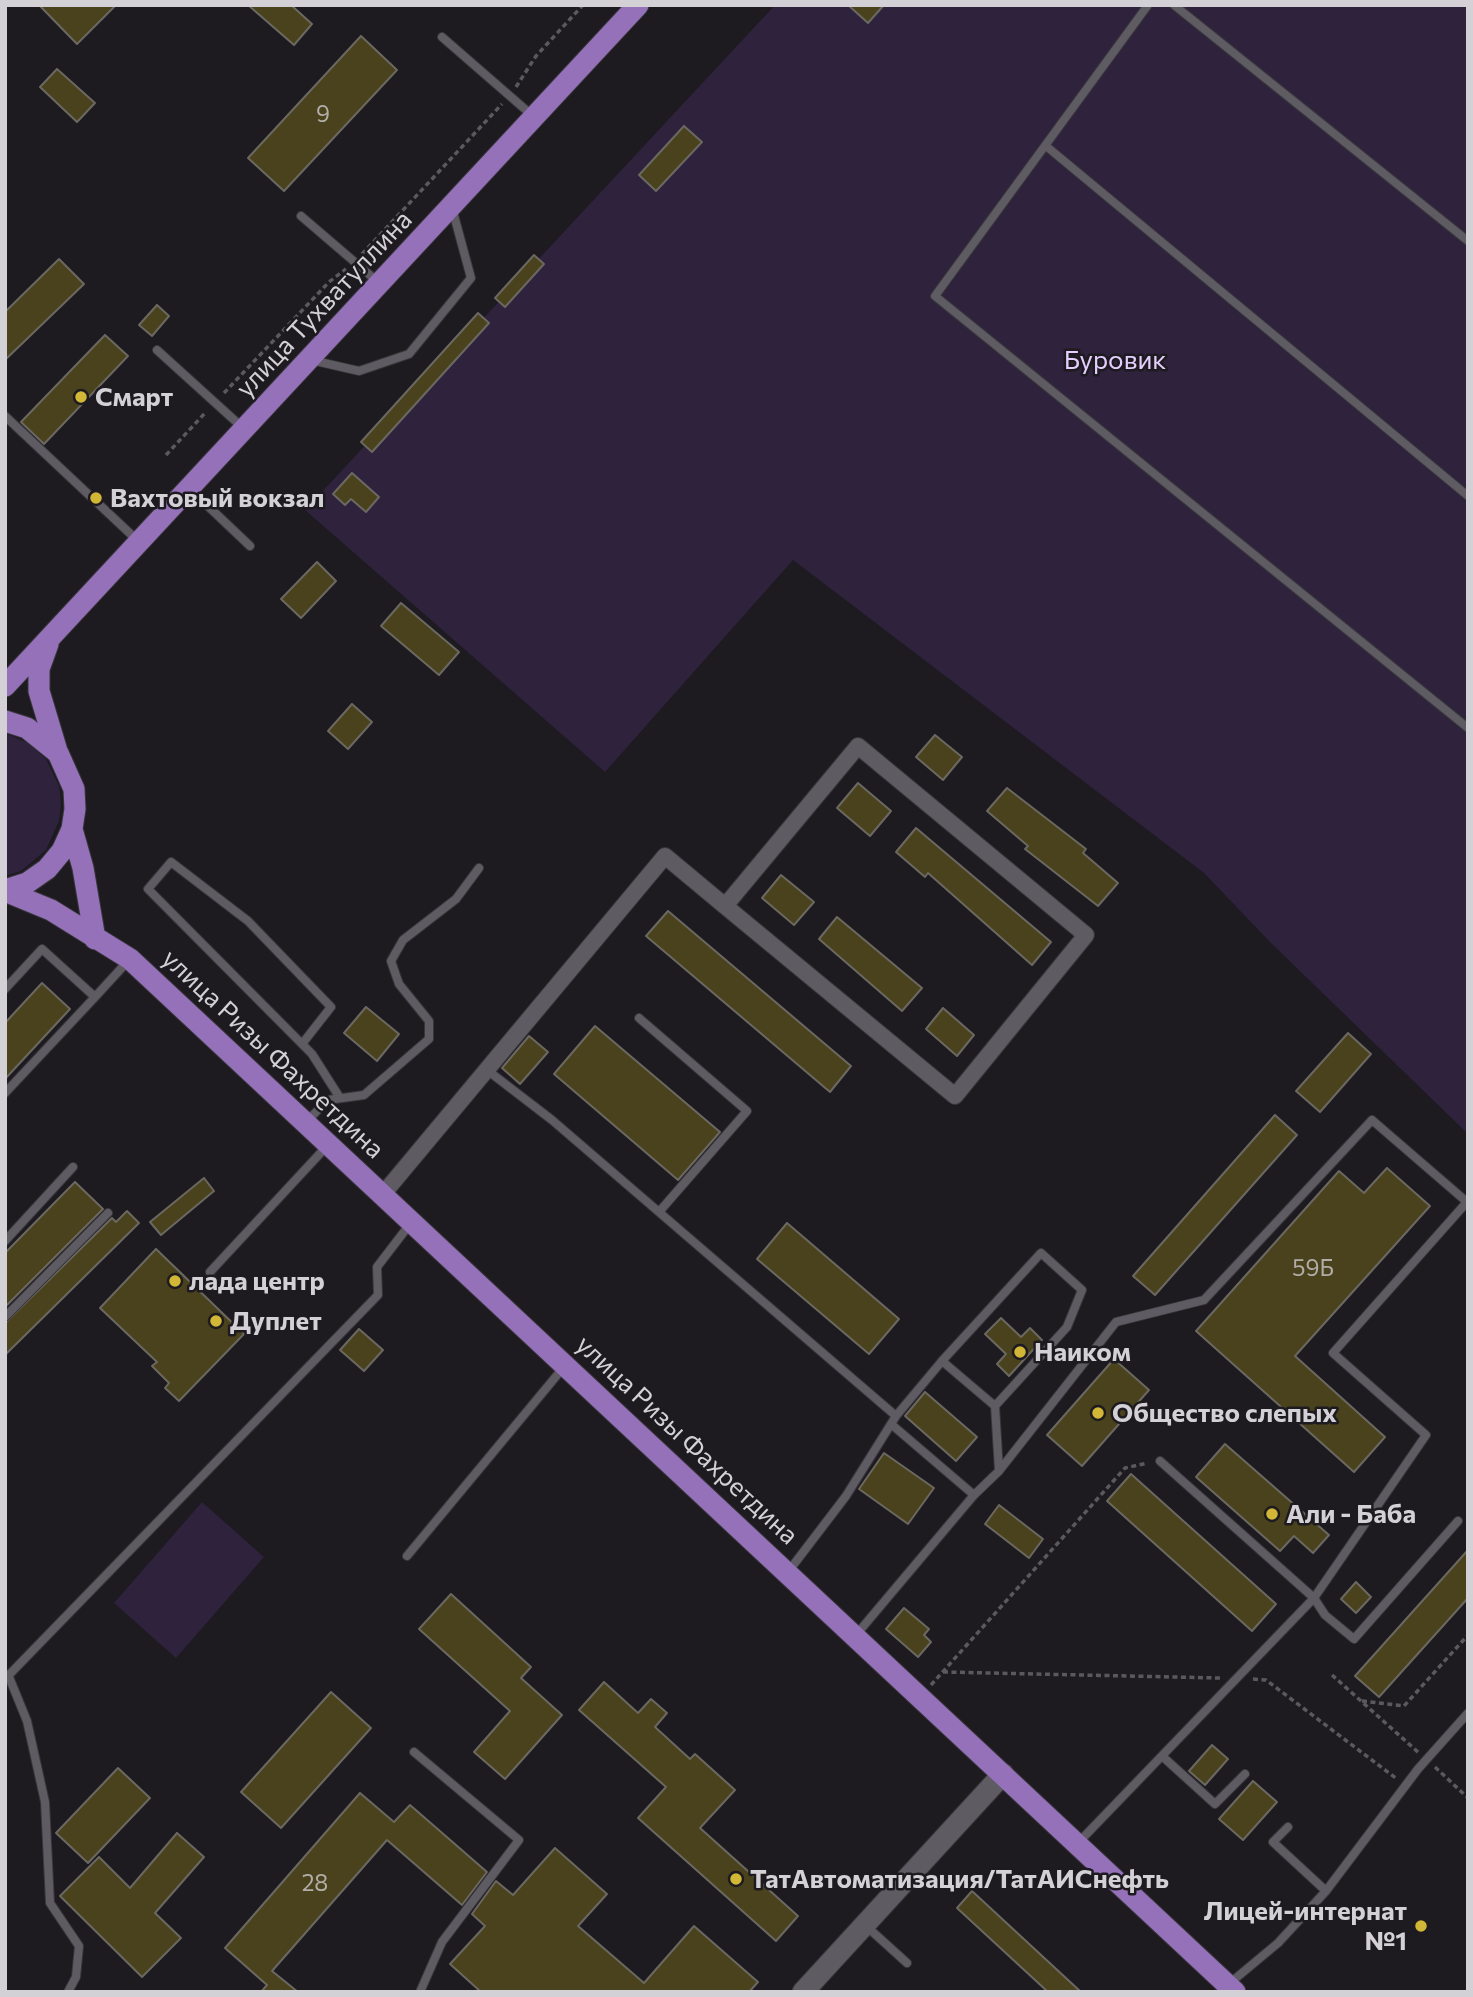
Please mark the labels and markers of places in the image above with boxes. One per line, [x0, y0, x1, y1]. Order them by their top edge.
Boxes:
place label: Смарт [95, 381, 173, 413]
marker: Смарт [73, 389, 89, 405]
place label: Вахтовый вокзал [110, 482, 325, 514]
marker: Вахтовый вокзал [88, 490, 104, 506]
place label: лада центр [189, 1265, 325, 1297]
marker: лада центр [167, 1273, 183, 1289]
place label: Дуплет [230, 1305, 322, 1337]
marker: Дуплет [208, 1313, 224, 1329]
place label: Наиком [1034, 1336, 1131, 1368]
marker: Наиком [1012, 1344, 1028, 1360]
place label: Общество слепых [1112, 1397, 1337, 1429]
marker: Общество слепых [1090, 1405, 1106, 1421]
place label: Али - Баба [1286, 1498, 1416, 1530]
marker: Али - Баба [1264, 1506, 1280, 1522]
place label: ТатАвтоматизация/ТатАИСнефть [750, 1863, 1169, 1895]
marker: ТатАвтоматизация/ТатАИСнефть [728, 1871, 744, 1887]
place label: Лицей-интернат №1 [1204, 1895, 1407, 1956]
marker: Лицей-интернат №1 [1413, 1918, 1429, 1934]

